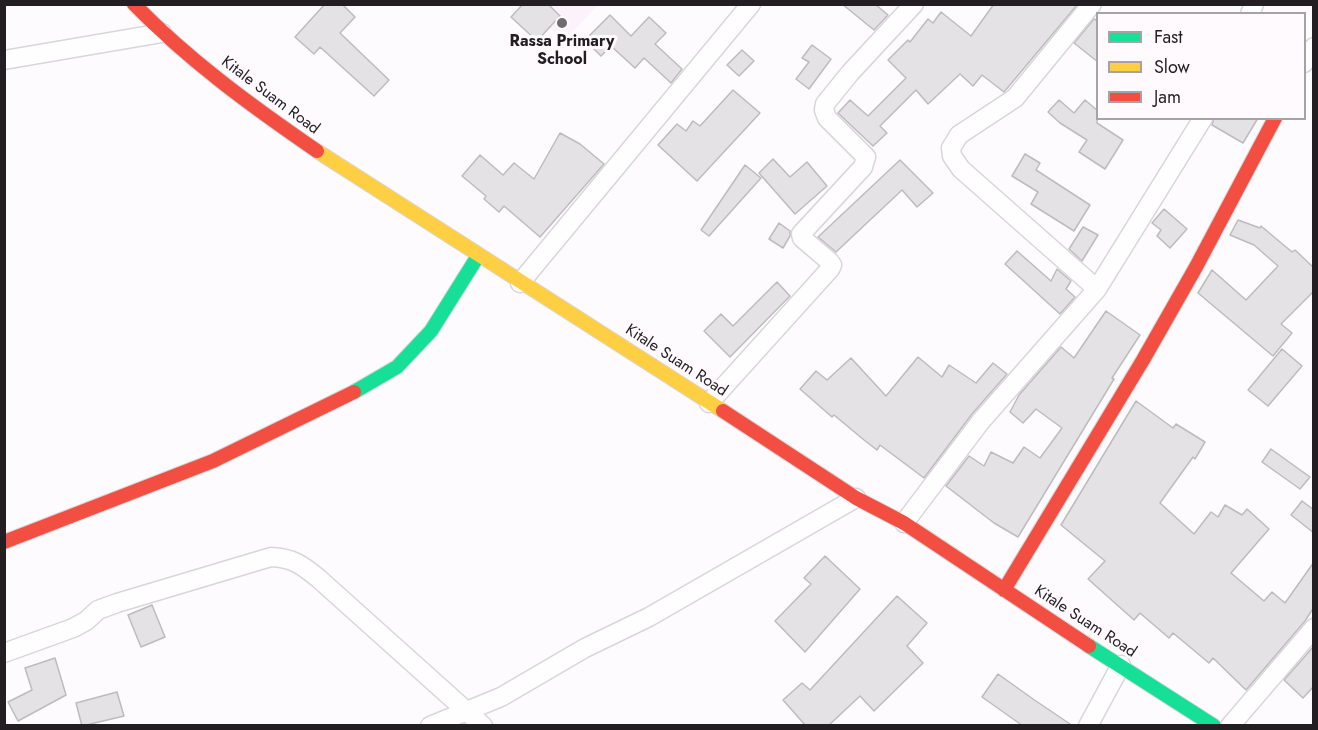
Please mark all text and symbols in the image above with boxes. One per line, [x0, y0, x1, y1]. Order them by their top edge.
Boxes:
legend [1096, 12, 1306, 120]
marker: Rassa Primary School [555, 16, 569, 30]
text: Fast [1154, 24, 1183, 50]
place label: Rassa Primary School [510, 32, 614, 70]
street label: Kitale Suam Road [217, 53, 323, 139]
text: Slow [1154, 54, 1190, 80]
text: Jam [1154, 84, 1181, 110]
street label: Kitale Suam Road [621, 321, 731, 401]
street label: Kitale Suam Road [1030, 582, 1140, 662]

